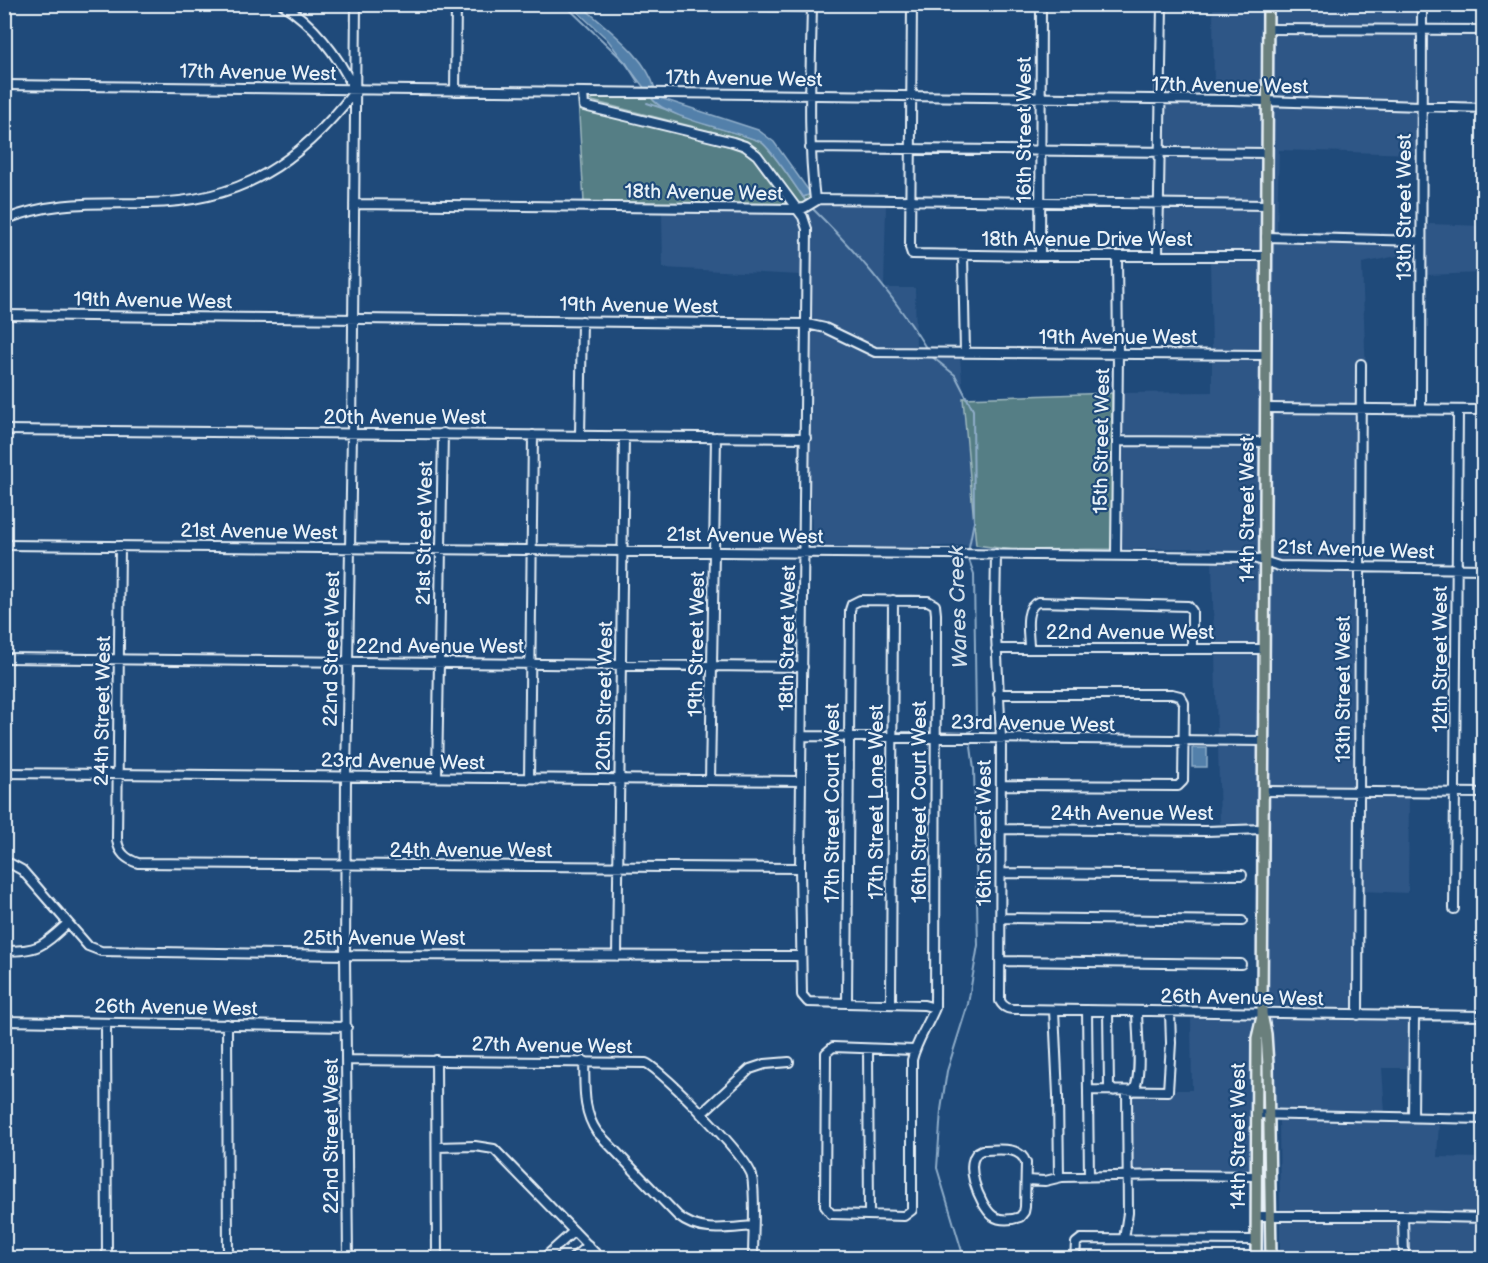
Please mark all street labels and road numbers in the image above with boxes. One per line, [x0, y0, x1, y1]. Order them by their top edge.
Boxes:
street label: 16th Street West [1013, 57, 1037, 203]
street label: 17th Avenue West [179, 60, 337, 86]
street label: 17th Avenue West [665, 66, 823, 92]
street label: 17th Avenue West [1151, 73, 1309, 99]
street label: 13th Street West [1393, 134, 1417, 280]
street label: 18th Avenue West [624, 180, 784, 206]
street label: 18th Avenue Drive West [981, 228, 1193, 252]
street label: 19th Avenue West [73, 288, 232, 314]
street label: 19th Avenue West [559, 293, 718, 319]
street label: 19th Avenue West [1039, 326, 1197, 350]
street label: 15th Street West [1089, 368, 1115, 514]
street label: 20th Avenue West [324, 406, 486, 430]
street label: 14th Street West [1236, 436, 1260, 582]
street label: 21st Street West [412, 460, 438, 606]
street label: 21st Avenue West [180, 519, 338, 545]
street label: 21st Avenue West [666, 523, 824, 549]
street label: 21st Avenue West [1277, 535, 1435, 565]
street label: 18th Street West [775, 565, 801, 711]
street label: 22nd Street West [319, 571, 345, 727]
street label: 19th Street West [684, 571, 710, 717]
street label: 12th Street West [1429, 586, 1453, 732]
street label: 13th Street West [1332, 616, 1356, 762]
street label: 20th Street West [592, 621, 618, 771]
street label: 22nd Avenue West [1046, 621, 1214, 645]
street label: 22nd Avenue West [356, 635, 524, 659]
street label: 24th Street West [90, 636, 116, 786]
street label: 16th Street Court West [908, 701, 932, 903]
street label: 17th Street Court West [821, 703, 845, 903]
street label: 17th Street Lane West [865, 704, 889, 900]
street label: 23rd Avenue West [951, 711, 1115, 737]
street label: 23rd Avenue West [321, 749, 485, 775]
street label: 16th Street West [973, 760, 997, 906]
street label: 24th Avenue West [1050, 802, 1214, 826]
street label: 24th Avenue West [389, 839, 553, 863]
street label: 25th Avenue West [303, 927, 465, 951]
street label: 26th Avenue West [1160, 985, 1324, 1011]
street label: 26th Avenue West [94, 995, 258, 1021]
street label: 27th Avenue West [471, 1033, 633, 1059]
street label: 22nd Street West [320, 1058, 344, 1214]
street label: 14th Street West [1227, 1063, 1251, 1209]

